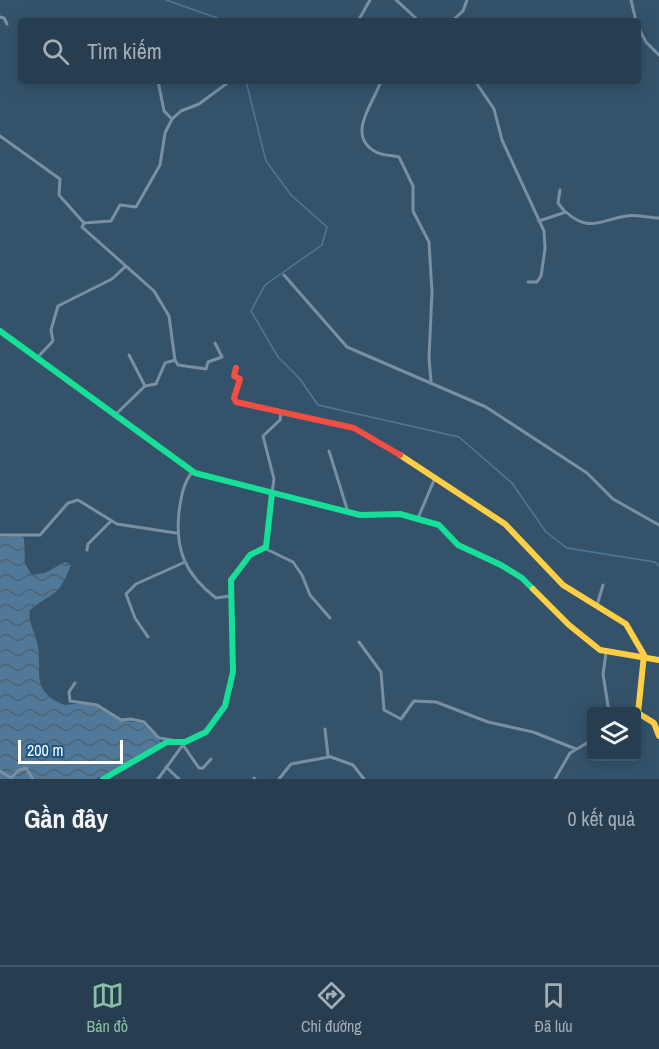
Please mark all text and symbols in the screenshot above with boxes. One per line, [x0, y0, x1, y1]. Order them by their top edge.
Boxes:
search box [18, 18, 641, 84]
icon: search [39, 35, 72, 68]
text: Tìm kiếm [87, 36, 162, 66]
map controls [587, 707, 641, 761]
button: layers [587, 707, 641, 761]
scale bar [18, 737, 123, 764]
text: 200 m [27, 739, 63, 761]
text: Gần đây [24, 801, 108, 836]
text: 0 kết quả [568, 805, 635, 832]
tab: Bản đồ [86, 979, 128, 1037]
tab: Chỉ đường [301, 979, 362, 1037]
tab: Đã lưu [535, 979, 572, 1037]

